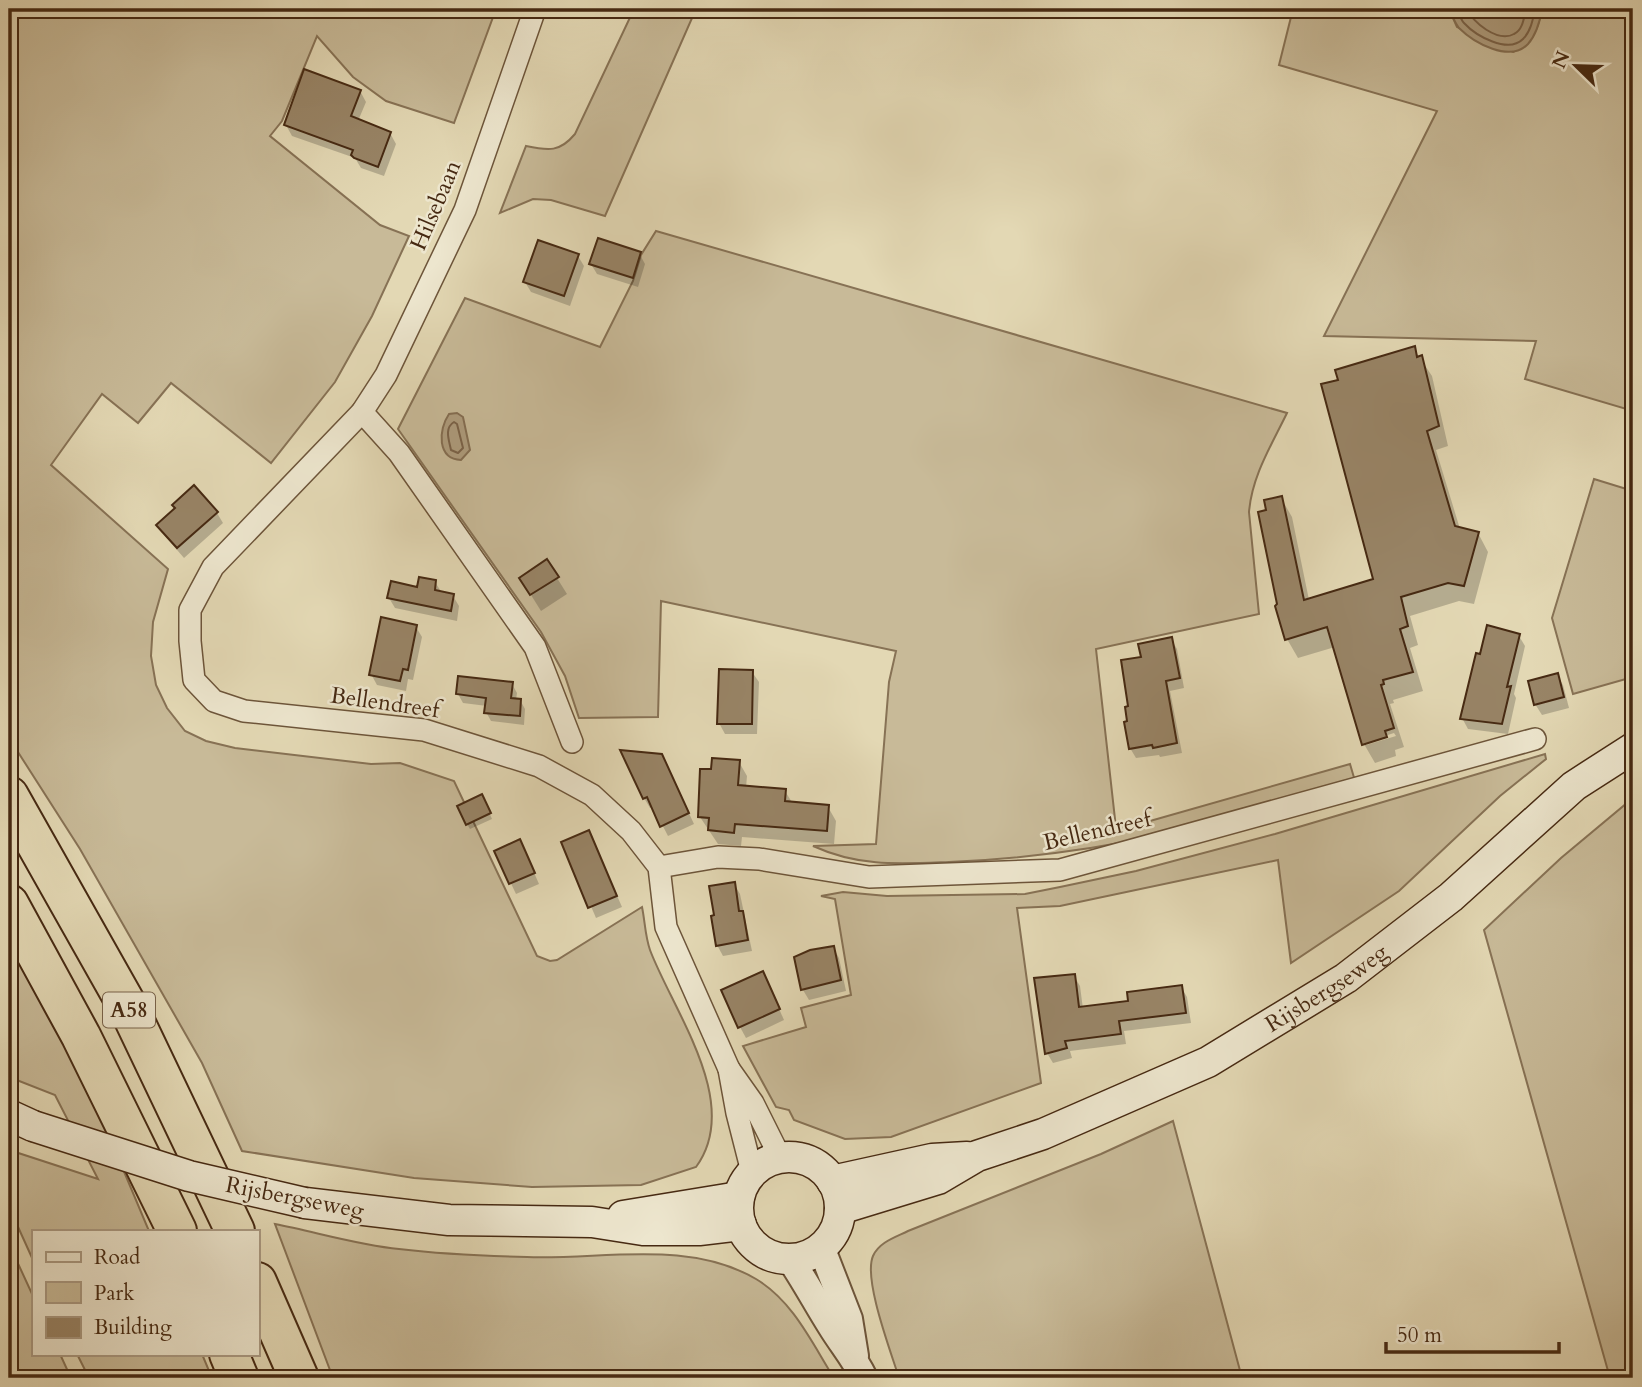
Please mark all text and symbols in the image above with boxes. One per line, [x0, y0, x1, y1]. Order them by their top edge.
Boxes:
north arrow [1540, 32, 1610, 102]
text: N [1546, 47, 1577, 72]
street label: Hilsebaan [403, 155, 468, 255]
street label: Bellendreef [328, 680, 445, 726]
street label: Bellendreef [1040, 802, 1158, 858]
street label: Rijsbergseweg [1259, 936, 1394, 1040]
road number: A58 [103, 992, 155, 1028]
street label: Rijsbergseweg [223, 1169, 367, 1226]
legend [32, 1230, 259, 1356]
text: Road [94, 1243, 140, 1272]
text: Park [94, 1279, 135, 1308]
scale bar [1386, 1310, 1560, 1354]
text: Building [94, 1313, 172, 1342]
text: 50 m [1397, 1321, 1442, 1350]

